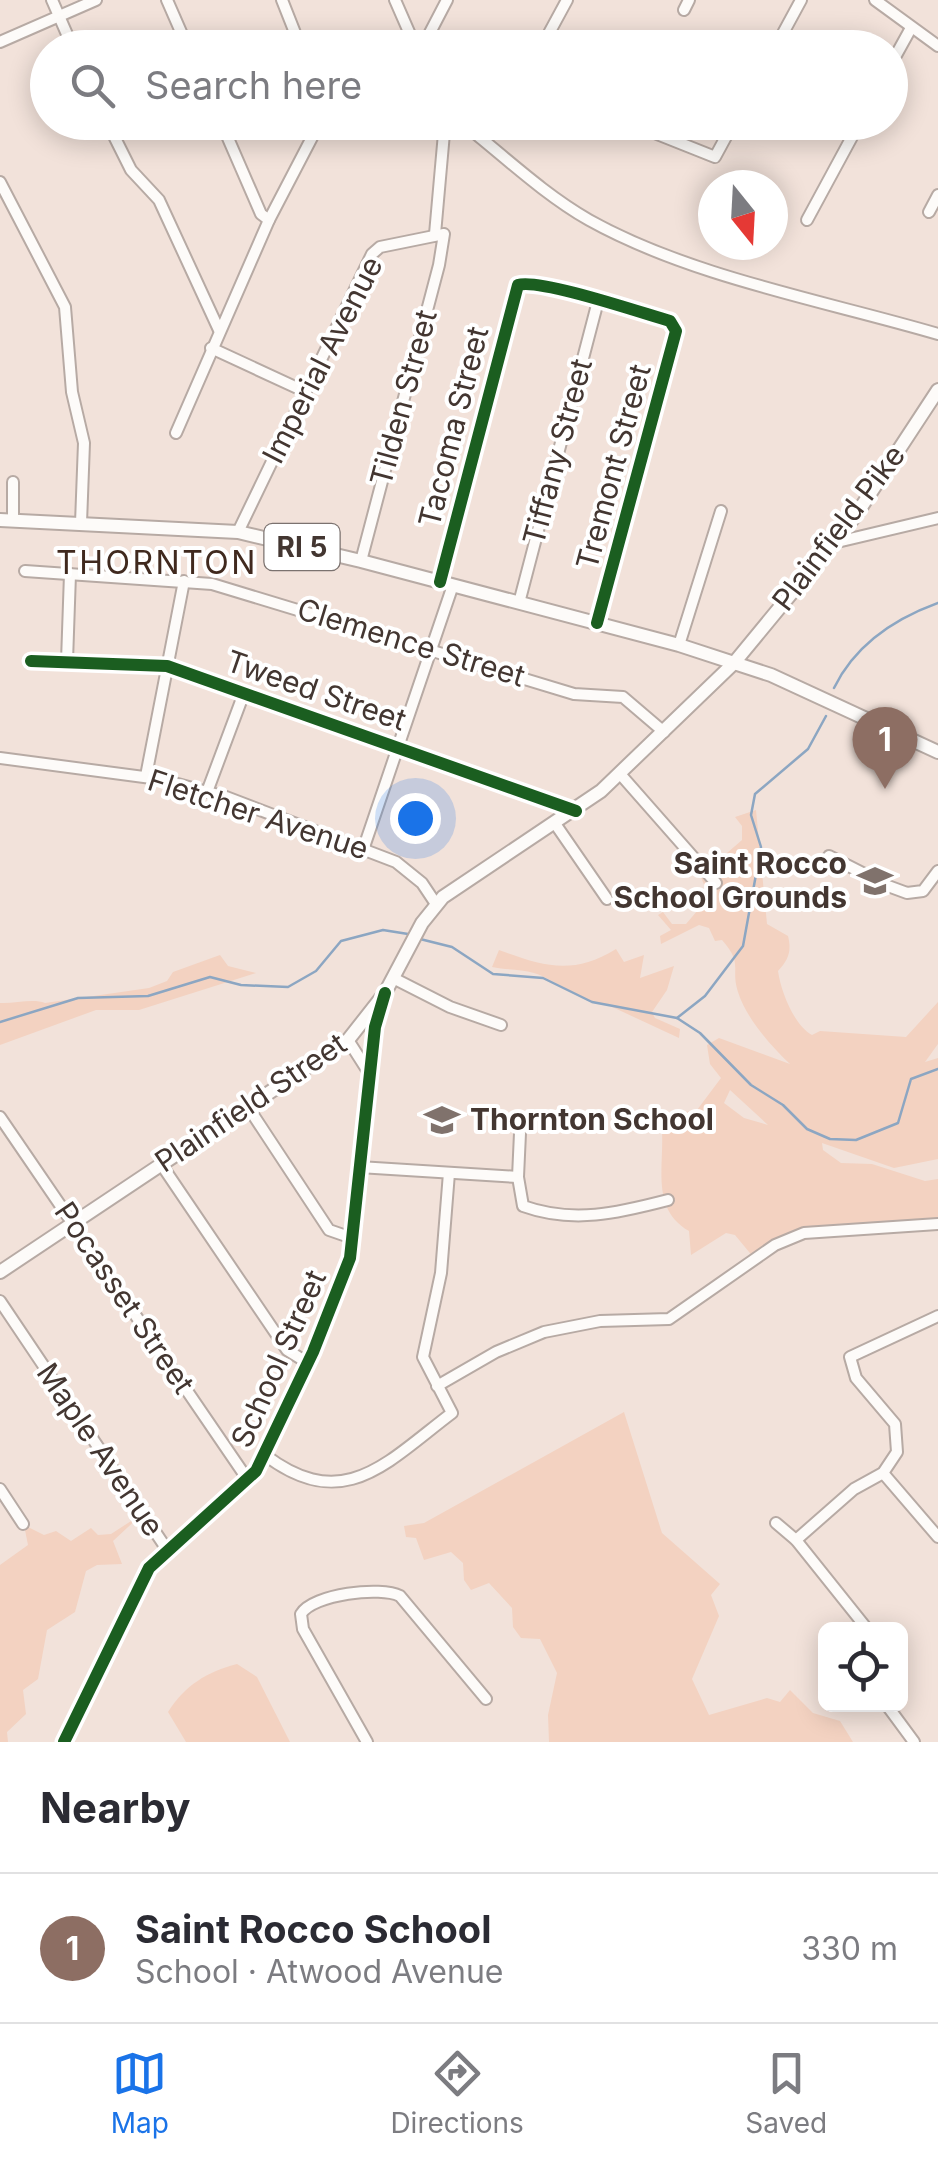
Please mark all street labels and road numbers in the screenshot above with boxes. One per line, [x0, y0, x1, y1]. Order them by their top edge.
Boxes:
street label: Imperial Avenue [255, 250, 390, 469]
street label: Tilden Street [362, 306, 444, 490]
street label: Tacoma Street [411, 323, 495, 531]
street label: Tiffany Street [515, 355, 599, 549]
street label: Tremont Street [568, 360, 658, 573]
street label: Plainfield Pike [764, 438, 912, 617]
road number: RI 5 [264, 524, 340, 570]
street label: Clemence Street [293, 590, 530, 694]
street label: Tweed Street [222, 642, 411, 738]
street label: Fletcher Avenue [144, 761, 373, 867]
street label: Plainfield Street [148, 1025, 353, 1179]
street label: Pocasset Street [47, 1195, 202, 1400]
street label: School Street [223, 1264, 333, 1453]
street label: Maple Avenue [30, 1356, 172, 1543]

